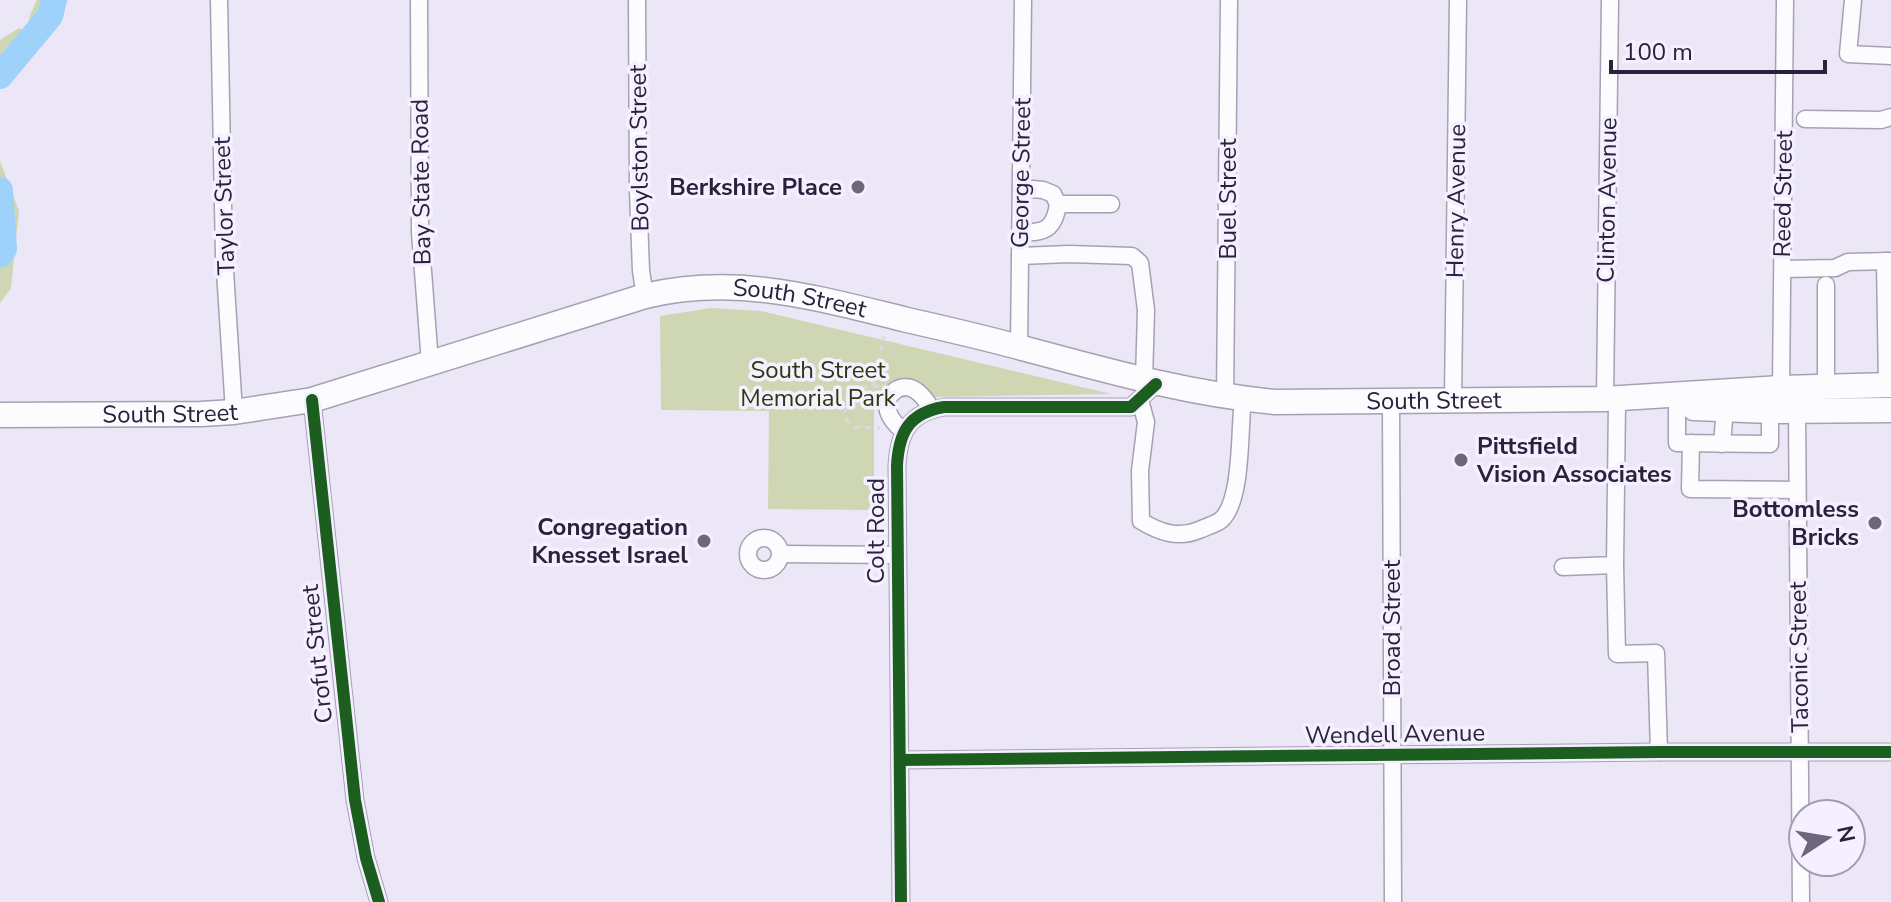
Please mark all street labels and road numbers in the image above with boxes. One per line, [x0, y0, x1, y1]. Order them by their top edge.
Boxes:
street label: Boylston Street [622, 64, 656, 232]
street label: George Street [1004, 97, 1038, 249]
street label: Bay State Road [404, 99, 438, 265]
street label: Clinton Avenue [1590, 117, 1624, 283]
street label: Henry Avenue [1439, 124, 1473, 278]
street label: Reed Street [1766, 130, 1800, 258]
street label: Taylor Street [206, 136, 242, 276]
street label: Buel Street [1212, 138, 1244, 260]
street label: South Street [732, 271, 870, 326]
street label: South Street [1366, 384, 1502, 417]
street label: South Street [102, 396, 239, 430]
street label: Colt Road [860, 478, 892, 584]
street label: Broad Street [1376, 559, 1408, 696]
street label: Taconic Street [1782, 580, 1816, 733]
street label: Crofut Street [294, 582, 340, 725]
street label: Wendell Avenue [1305, 716, 1485, 752]

